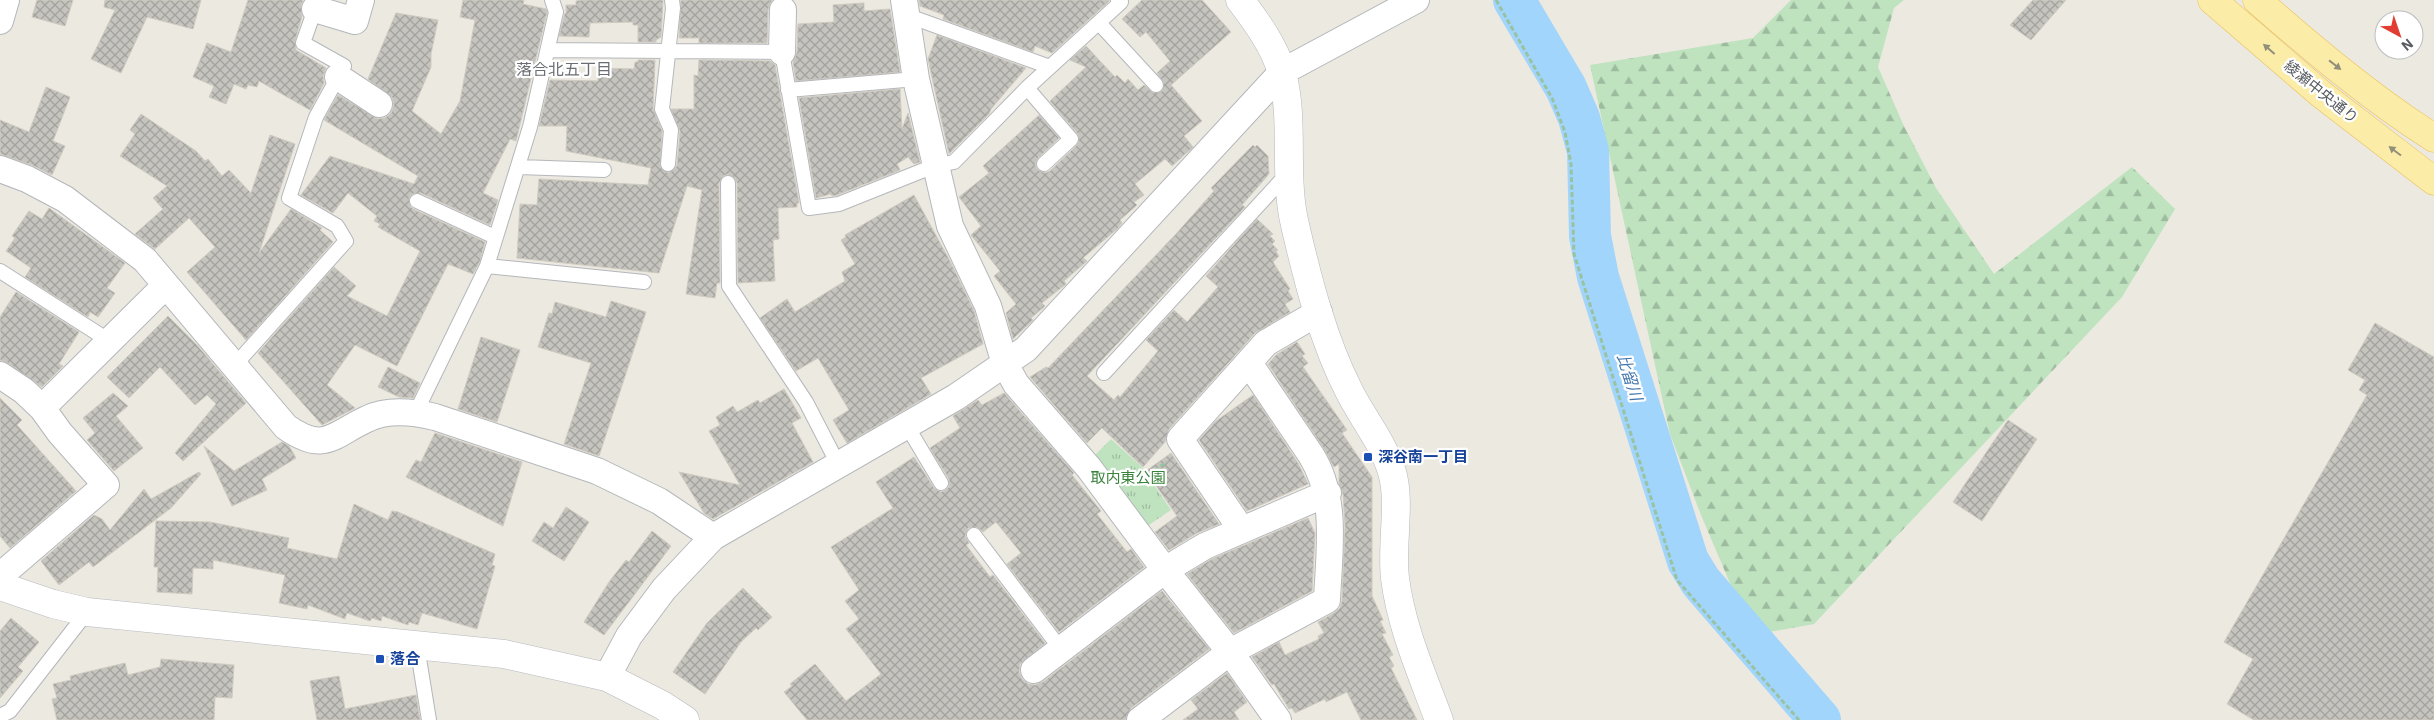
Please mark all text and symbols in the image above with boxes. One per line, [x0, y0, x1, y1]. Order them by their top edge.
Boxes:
north arrow [2374, 10, 2424, 60]
text: N [2398, 35, 2417, 55]
one-way arrow [2263, 43, 2275, 55]
street label: 綾瀬中央通り [2280, 56, 2362, 127]
district label: 落合北五丁目 [516, 59, 612, 79]
one-way arrow [2328, 60, 2342, 70]
one-way arrow [2388, 146, 2402, 156]
water label: 比留川 [1613, 351, 1648, 405]
place label: 深谷南一丁目 [1378, 447, 1468, 466]
marker: 深谷南一丁目 [1362, 451, 1374, 463]
park label: 取内東公園 [1090, 468, 1166, 487]
place label: 落合 [390, 649, 421, 668]
marker: 落合 [374, 653, 386, 665]

